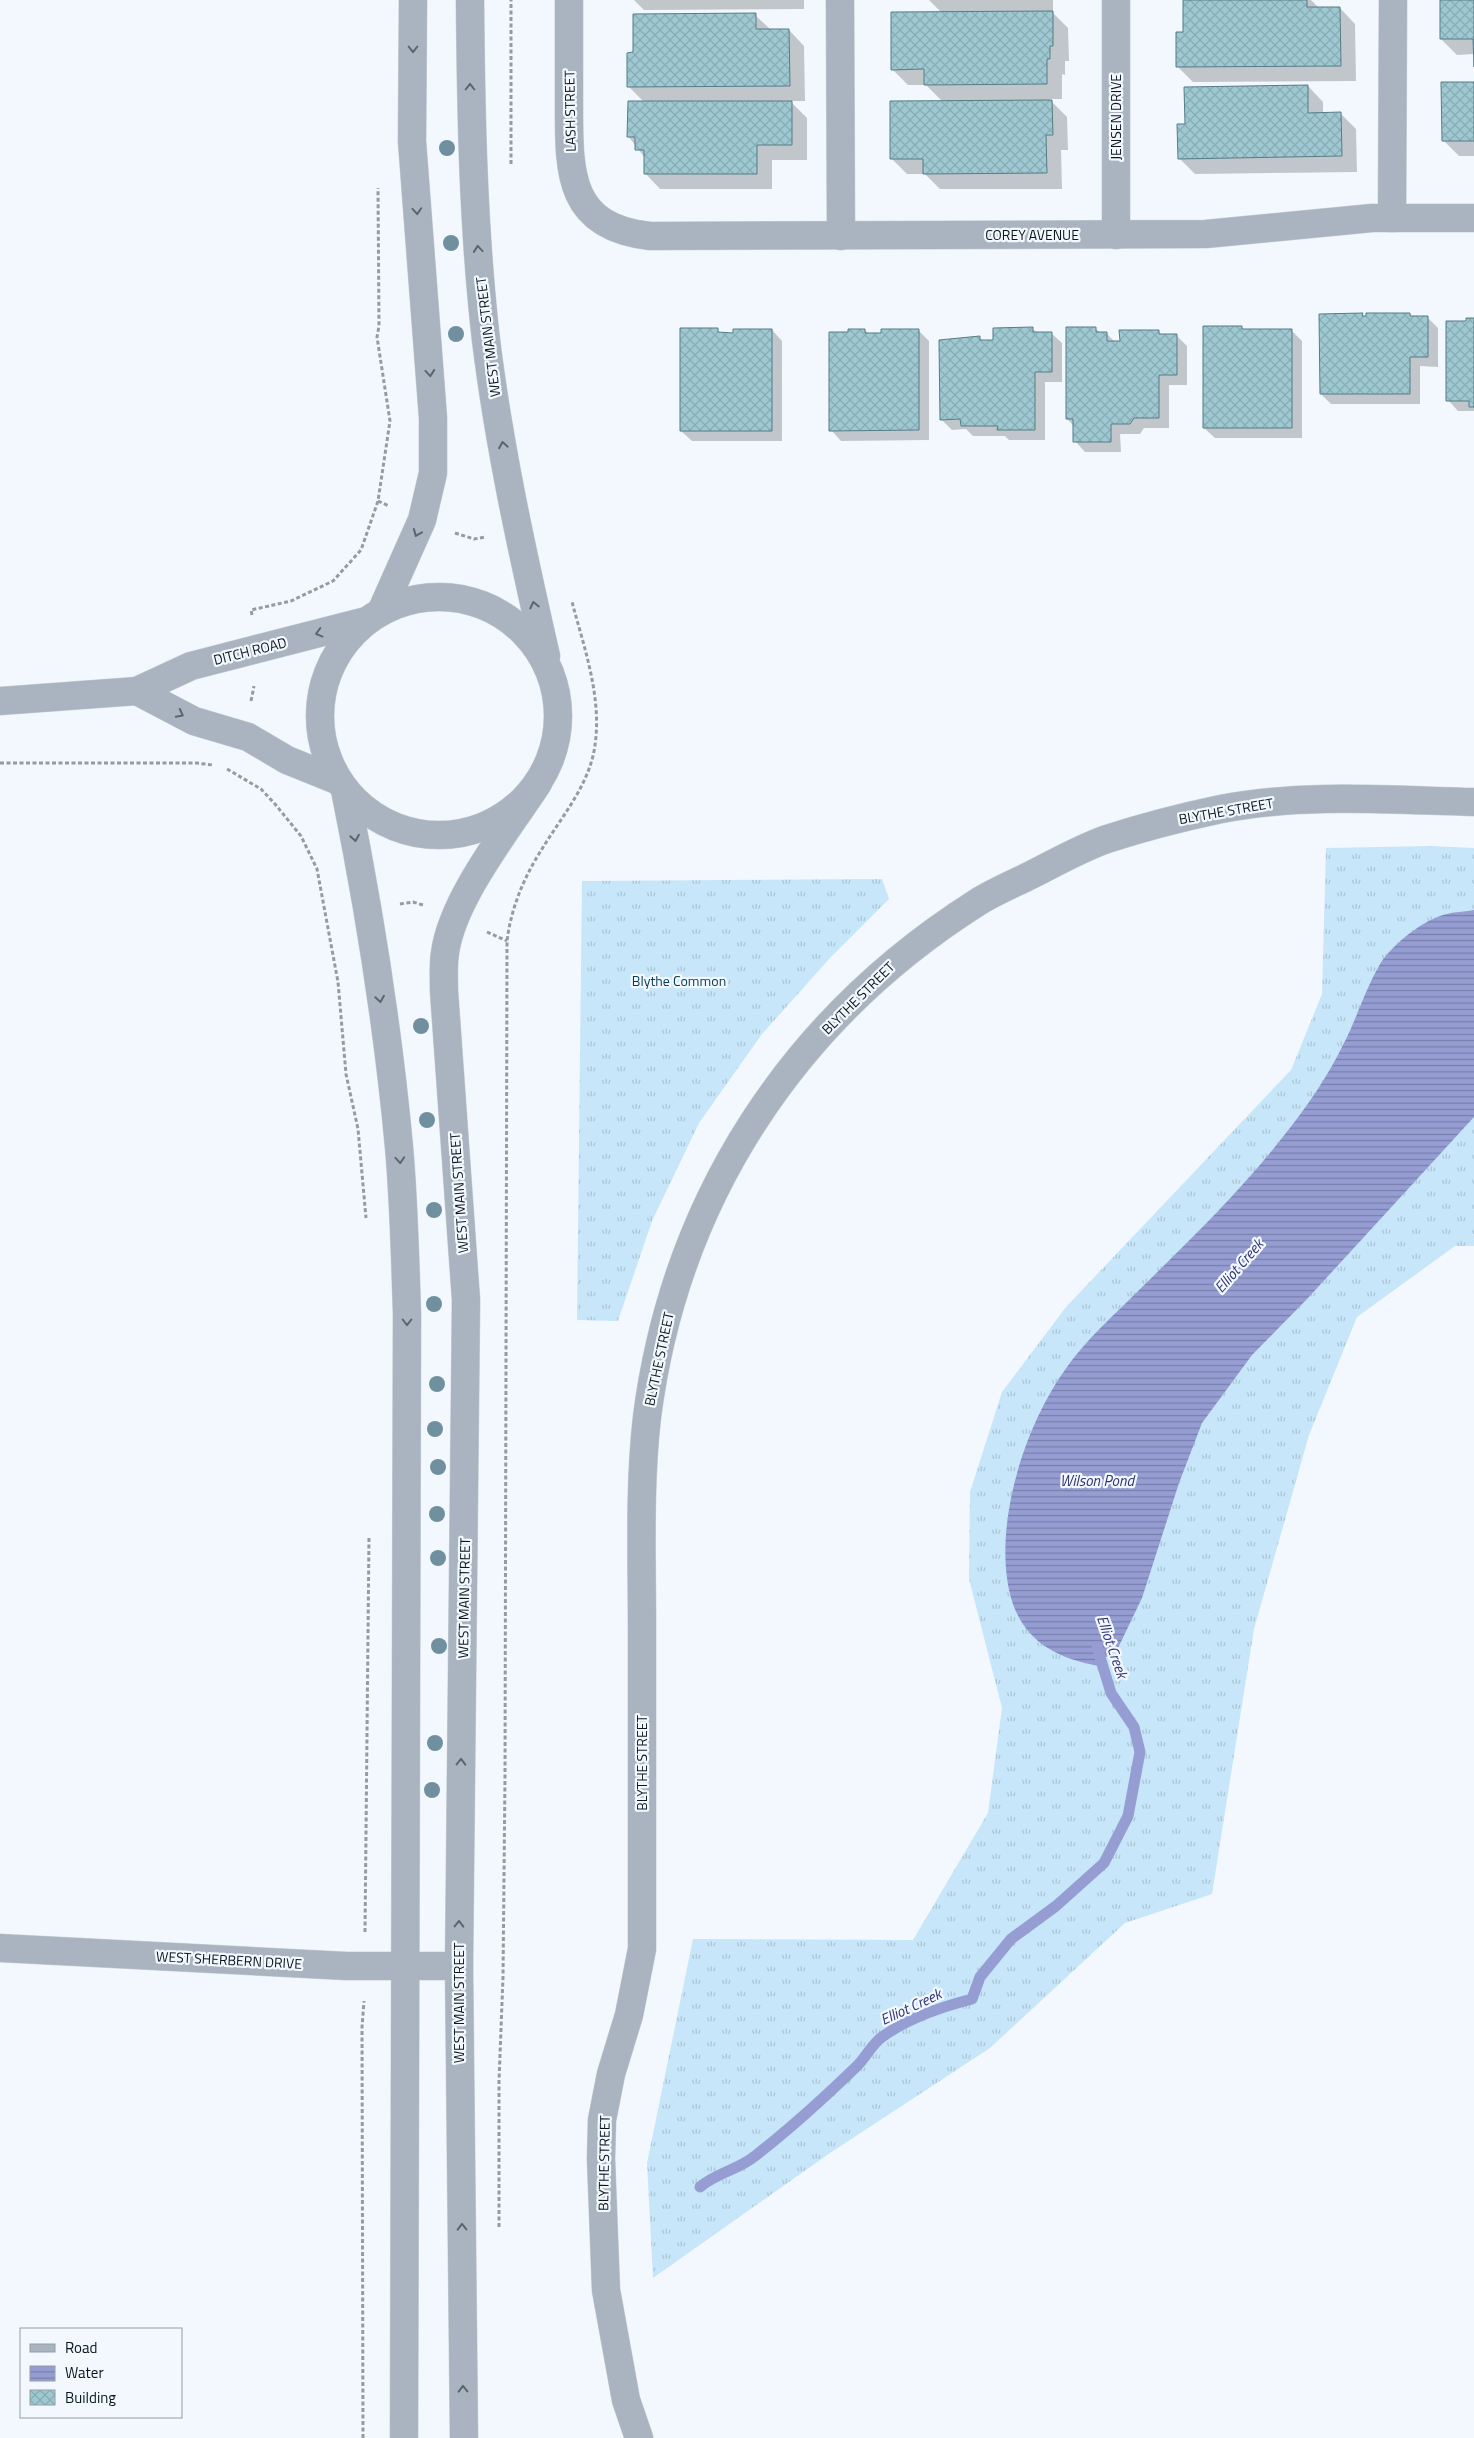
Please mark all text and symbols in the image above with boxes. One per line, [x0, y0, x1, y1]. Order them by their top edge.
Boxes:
one-way arrow [408, 45, 418, 53]
street label: LASH STREET [558, 69, 581, 152]
street label: JENSEN DRIVE [1105, 74, 1126, 160]
one-way arrow [465, 83, 476, 91]
one-way arrow [411, 207, 422, 215]
street label: COREY AVENUE [985, 224, 1079, 245]
one-way arrow [473, 245, 484, 253]
street label: WEST MAIN STREET [470, 275, 505, 398]
one-way arrow [424, 369, 435, 377]
one-way arrow [498, 441, 508, 450]
one-way arrow [413, 528, 423, 537]
one-way arrow [529, 600, 540, 609]
one-way arrow [315, 628, 323, 638]
street label: DITCH ROAD [211, 631, 289, 670]
one-way arrow [175, 708, 184, 718]
street label: BLYTHE STREET [1177, 792, 1275, 829]
one-way arrow [349, 834, 359, 843]
street label: BLYTHE STREET [816, 956, 899, 1039]
park label: Blythe Common [632, 970, 726, 991]
one-way arrow [374, 995, 384, 1003]
street label: WEST MAIN STREET [444, 1131, 473, 1254]
one-way arrow [394, 1156, 405, 1164]
water label: Elliot Creek [1209, 1232, 1270, 1298]
street label: BLYTHE STREET [638, 1309, 679, 1408]
one-way arrow [402, 1319, 412, 1327]
water label: Wilson Pond [1060, 1469, 1135, 1492]
street label: WEST MAIN STREET [452, 1537, 475, 1658]
water label: Elliot Creek [1091, 1612, 1135, 1684]
street label: BLYTHE STREET [631, 1715, 652, 1811]
one-way arrow [456, 1758, 466, 1766]
one-way arrow [454, 1920, 464, 1928]
street label: WEST MAIN STREET [448, 1942, 469, 2063]
street label: WEST SHERBERN DRIVE [156, 1945, 303, 1974]
water label: Elliot Creek [876, 1981, 947, 2031]
street label: BLYTHE STREET [592, 2114, 615, 2211]
one-way arrow [456, 2223, 467, 2231]
legend [20, 2328, 182, 2418]
text: Road [65, 2336, 97, 2359]
text: Water [65, 2361, 104, 2384]
one-way arrow [458, 2385, 468, 2393]
text: Building [65, 2386, 116, 2409]

